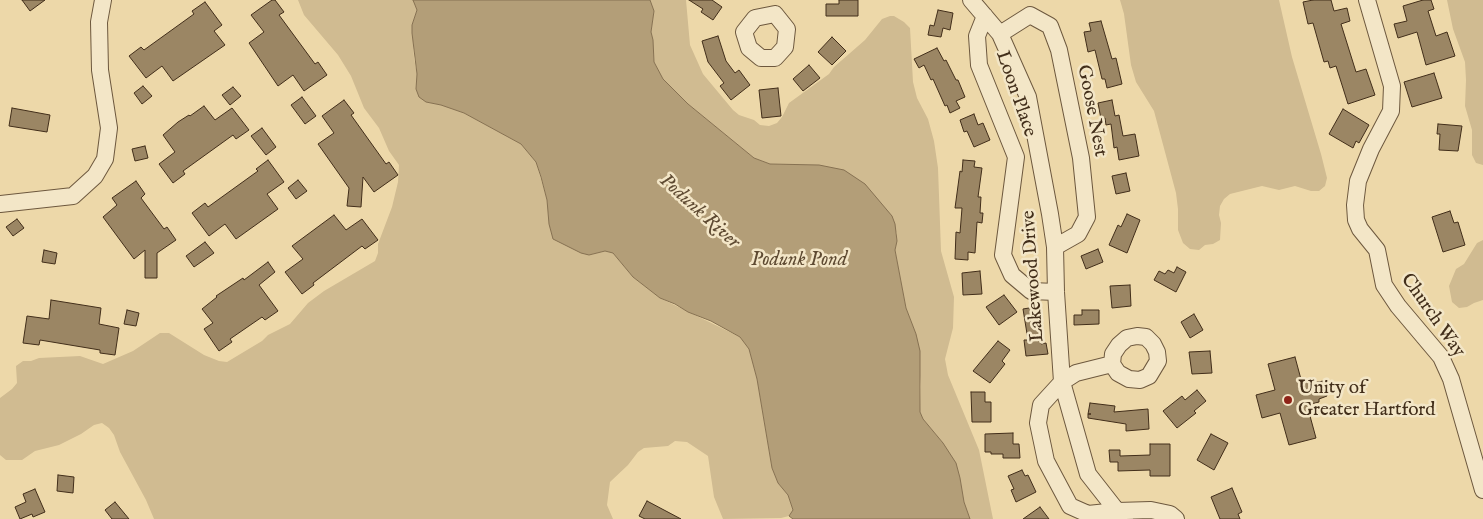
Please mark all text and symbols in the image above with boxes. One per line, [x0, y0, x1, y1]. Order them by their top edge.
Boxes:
street label: Loon Place [990, 48, 1040, 140]
street label: Goose Nest [1071, 63, 1111, 159]
water label: Podunk River [654, 169, 744, 255]
street label: Lakewood Drive [1018, 209, 1050, 343]
water label: Podunk Pond [751, 249, 847, 273]
street label: Church Way [1395, 270, 1469, 362]
place label: Unity of Greater Hartford [1298, 378, 1435, 422]
marker: Unity of Greater Hartford [1282, 394, 1294, 406]

